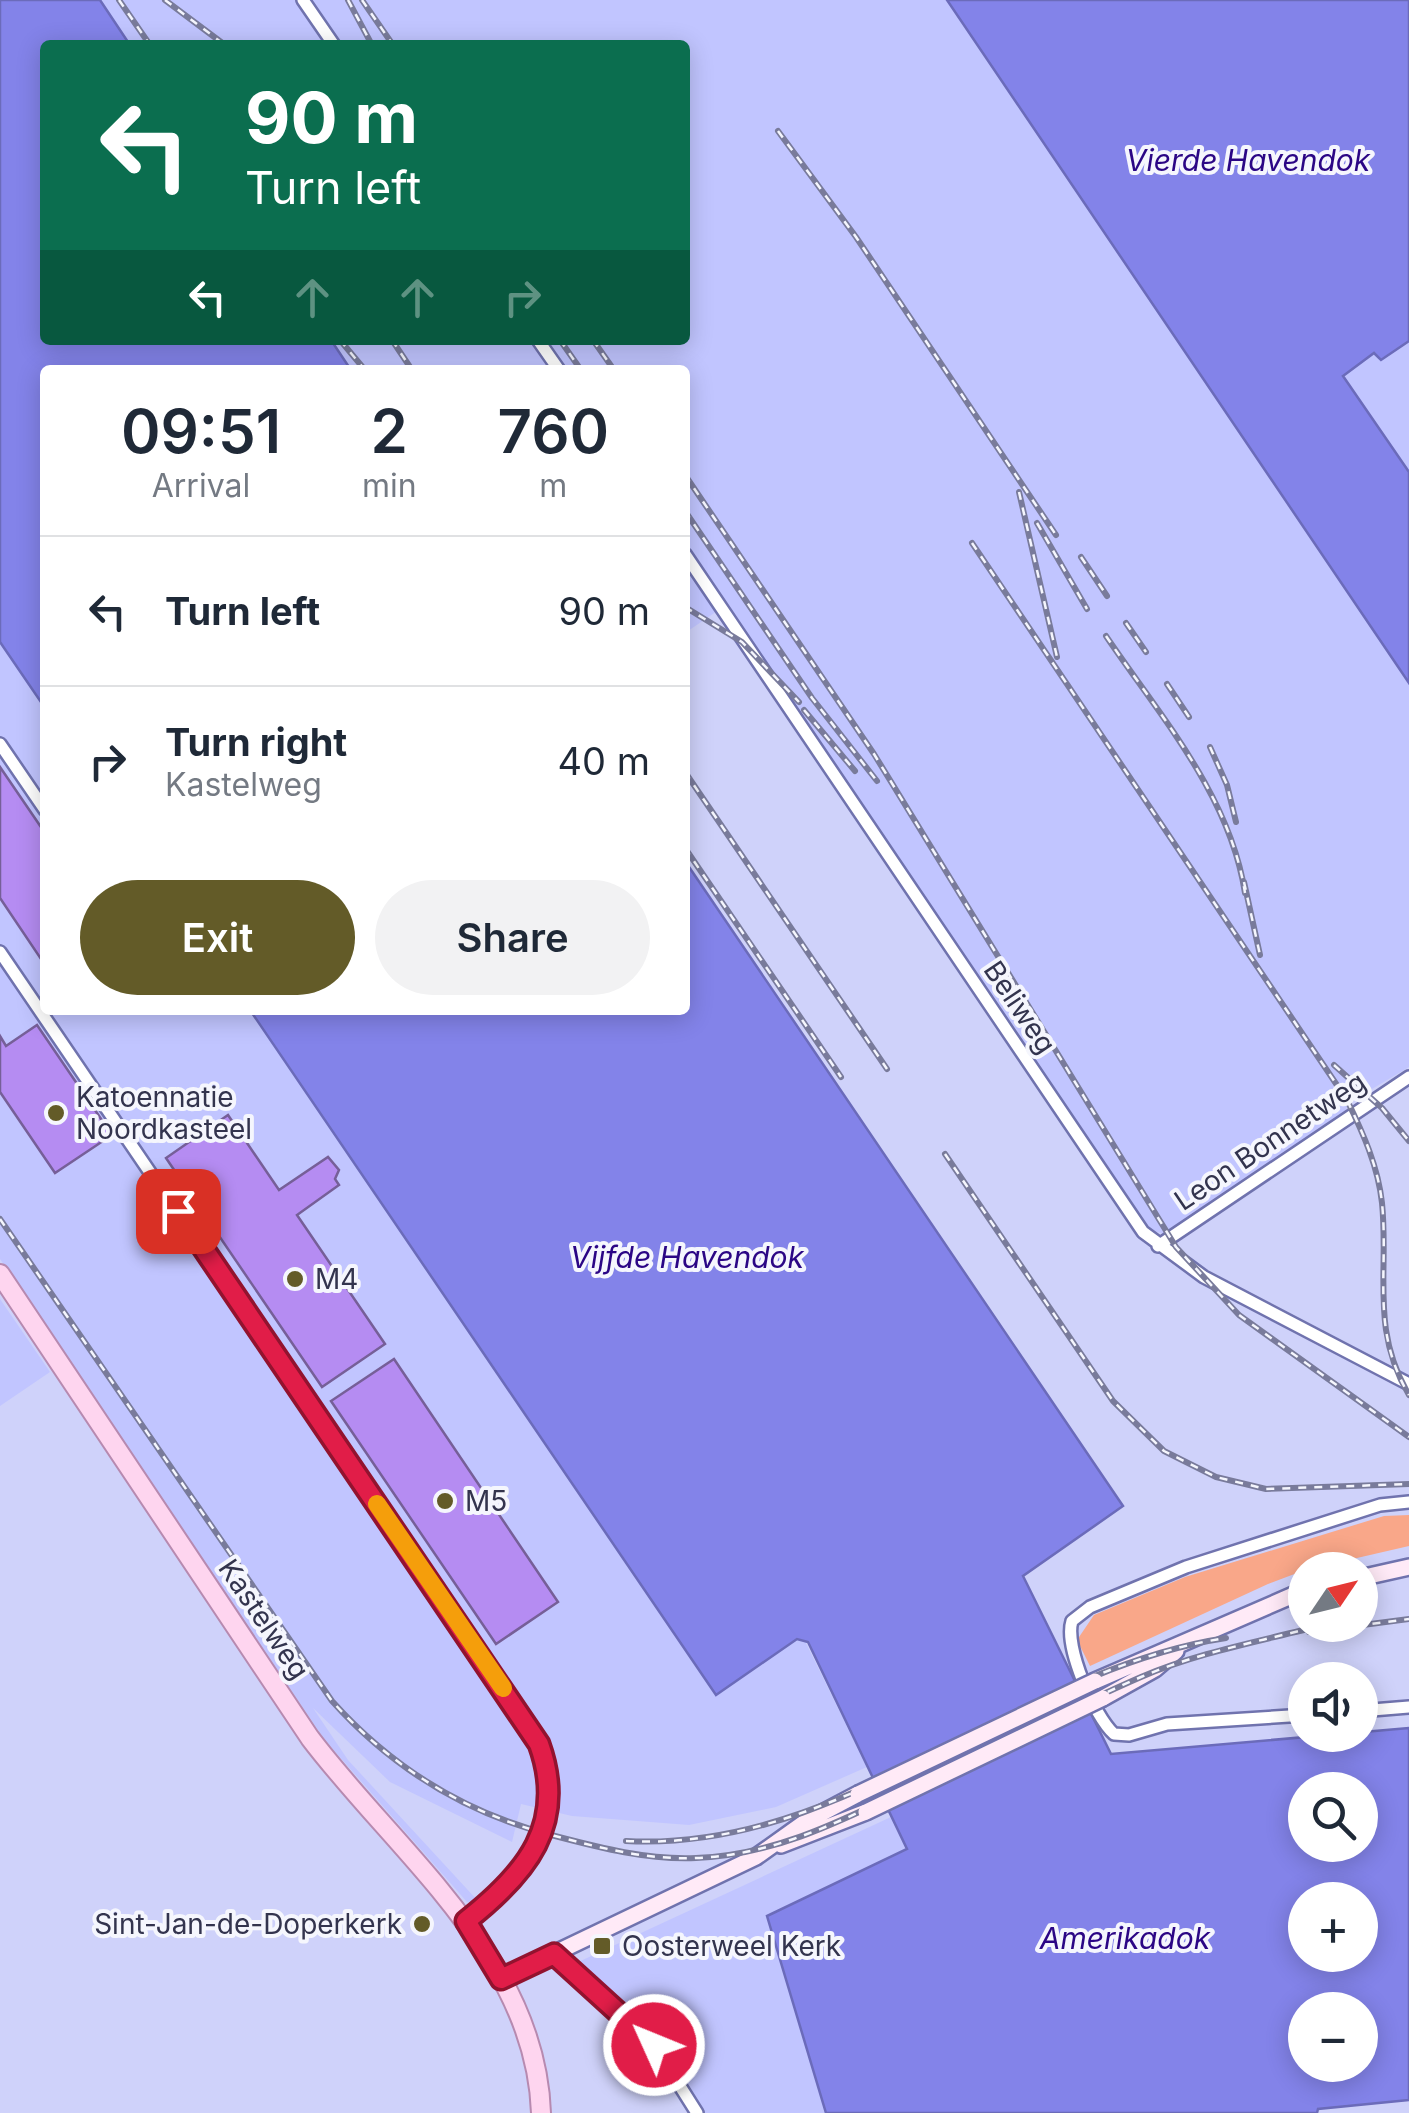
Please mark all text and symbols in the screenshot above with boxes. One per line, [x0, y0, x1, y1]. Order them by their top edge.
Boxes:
text: 90 m [245, 75, 418, 160]
icon: left [80, 80, 210, 210]
water label: Vierde Havendok [1126, 142, 1371, 178]
text: Turn left [245, 160, 421, 215]
icon: left [180, 270, 235, 325]
icon: ahead [285, 270, 340, 325]
icon: ahead [390, 270, 445, 325]
icon: right [495, 270, 550, 325]
text: 09:51 [121, 395, 281, 467]
text: 2 [371, 395, 408, 467]
text: 760 [498, 395, 609, 467]
text: Arrival [152, 466, 250, 505]
text: min [362, 466, 417, 505]
text: m [539, 466, 567, 505]
icon: left [80, 584, 135, 639]
text: Turn left [165, 588, 320, 634]
text: 90 m [558, 588, 650, 634]
text: Turn right [165, 719, 347, 765]
icon: right [80, 734, 135, 789]
text: 40 m [558, 738, 650, 784]
text: Kastelweg [165, 765, 322, 804]
button: Exit [80, 880, 355, 995]
button: Share [375, 880, 650, 995]
street label: Beliweg [977, 954, 1063, 1060]
street label: Leon Bonnetweg [1168, 1064, 1372, 1218]
place label: Katoennatie Noordkasteel [76, 1080, 252, 1146]
marker: Katoennatie Noordkasteel [45, 1102, 67, 1124]
pin [136, 1169, 221, 1254]
icon: arrive [151, 1184, 206, 1239]
water label: Vijfde Havendok [570, 1239, 805, 1275]
place label: M4 [315, 1262, 358, 1296]
marker: M4 [284, 1268, 306, 1290]
place label: M5 [465, 1484, 507, 1518]
marker: M5 [434, 1490, 456, 1512]
north arrow [1288, 1552, 1378, 1642]
map controls [1288, 1552, 1378, 2082]
street label: Kastelweg [212, 1553, 316, 1685]
button: sound [1288, 1662, 1378, 1752]
button: search [1288, 1772, 1378, 1862]
button: + [1288, 1882, 1378, 1972]
place label: Sint-Jan-de-Doperkerk [94, 1907, 402, 1941]
marker: Sint-Jan-de-Doperkerk [411, 1913, 433, 1935]
water label: Amerikadok [1039, 1920, 1211, 1956]
place label: Oosterweel Kerk [622, 1929, 841, 1963]
marker: Oosterweel Kerk [591, 1935, 613, 1957]
button: − [1288, 1992, 1378, 2082]
position arrow [602, 1993, 706, 2097]

